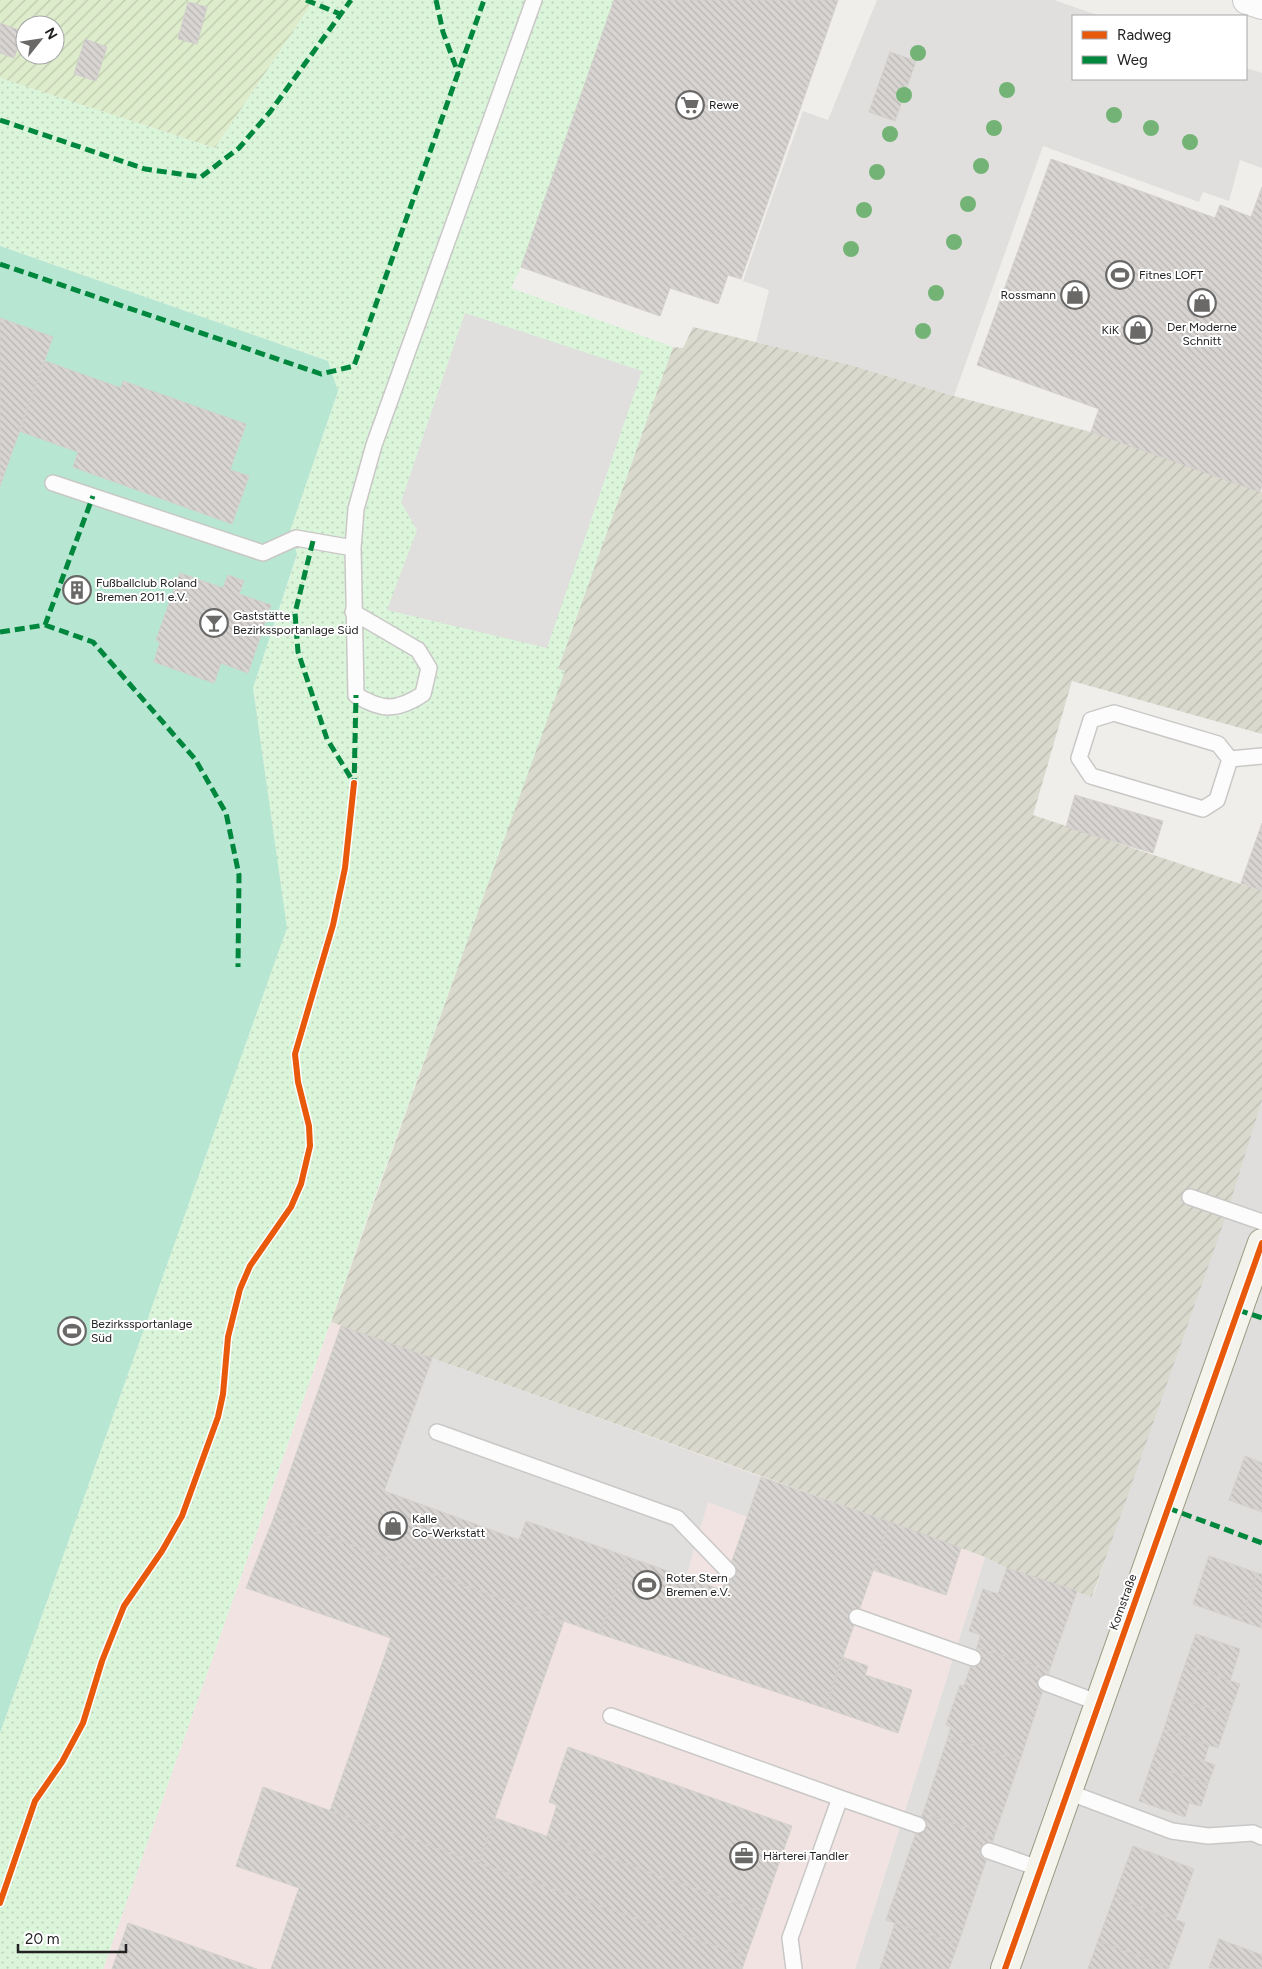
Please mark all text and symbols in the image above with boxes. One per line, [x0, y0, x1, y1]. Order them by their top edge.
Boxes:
north arrow [15, 15, 65, 65]
legend [1072, 15, 1247, 80]
text: N [41, 25, 61, 43]
text: Radweg [1117, 26, 1171, 44]
text: Weg [1117, 51, 1148, 69]
supermarket icon: Rewe [675, 90, 705, 120]
place label: Rewe [709, 98, 739, 112]
sports icon: Fitnes LOFT [1105, 260, 1135, 290]
place label: Fitnes LOFT [1139, 268, 1203, 282]
shop icon: Rossmann [1060, 280, 1090, 310]
place label: Rossmann [1001, 288, 1056, 302]
shop icon: Der Moderne Schnitt [1187, 288, 1217, 318]
shop icon: KiK [1123, 315, 1153, 345]
place label: Der Moderne Schnitt [1167, 320, 1237, 348]
place label: KiK [1102, 323, 1120, 337]
building icon: Fußballclub Roland Bremen 2011 e.V. [62, 575, 92, 605]
place label: Fußballclub Roland Bremen 2011 e.V. [96, 576, 197, 604]
bar icon: Gaststätte Bezirkssportanlage Süd [199, 608, 229, 638]
place label: Gaststätte Bezirkssportanlage Süd [233, 609, 358, 637]
sports icon: Bezirkssportanlage Süd [57, 1316, 87, 1346]
place label: Bezirkssportanlage Süd [91, 1317, 193, 1345]
shop icon: Kalle Co-Werkstatt [378, 1511, 408, 1541]
place label: Kalle Co-Werkstatt [412, 1512, 486, 1540]
sports icon: Roter Stern Bremen e.V. [632, 1570, 662, 1600]
place label: Roter Stern Bremen e.V. [666, 1571, 730, 1599]
street label: Kornstraße [1106, 1572, 1140, 1632]
office icon: Härterei Tandler [729, 1841, 759, 1871]
place label: Härterei Tandler [763, 1849, 849, 1863]
scale bar [18, 1922, 125, 1954]
text: 20 m [25, 1930, 59, 1948]

